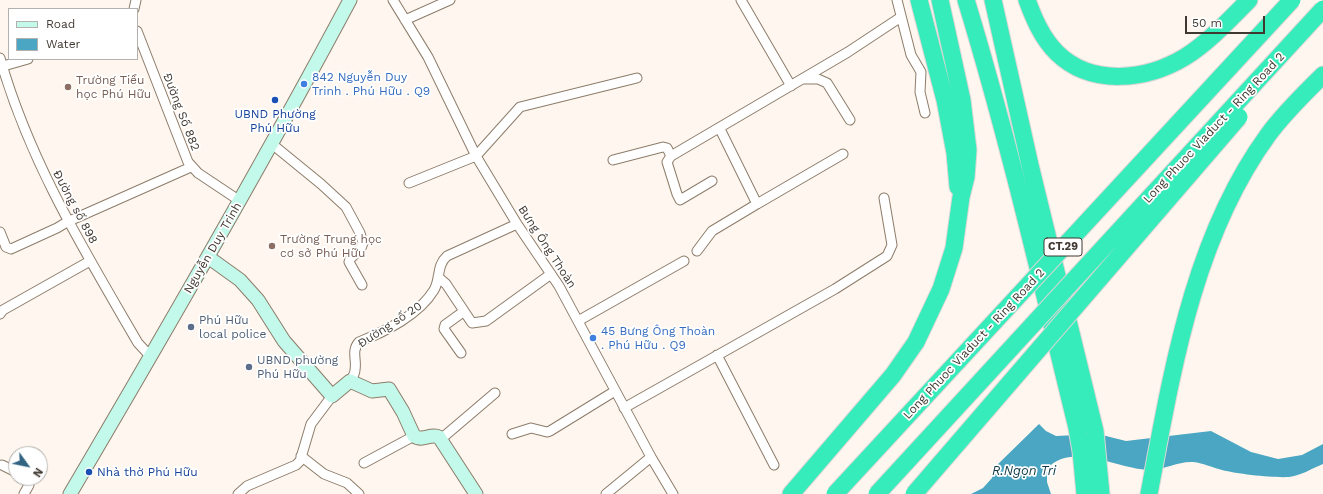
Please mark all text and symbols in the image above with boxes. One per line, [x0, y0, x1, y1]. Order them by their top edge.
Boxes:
legend [8, 8, 138, 60]
scale bar [1187, 8, 1267, 34]
text: 50 m [1192, 16, 1222, 30]
text: Road [46, 17, 75, 31]
text: Water [46, 37, 80, 51]
street label: Long Phuoc Viaduct - Ring Road 2 [1140, 50, 1288, 206]
place label: 842 Nguyễn Duy Trinh . Phú Hữu . Q9 [312, 70, 430, 98]
street label: Đường Số 882 [160, 71, 202, 153]
place label: Trường Tiểu học Phú Hữu [76, 73, 151, 101]
marker: 842 Nguyễn Duy Trinh . Phú Hữu . Q9 [299, 79, 309, 89]
marker: Trường Tiểu học Phú Hữu [63, 82, 73, 92]
marker: UBND Phường Phú Hữu [270, 95, 280, 105]
place label: UBND Phường Phú Hữu [234, 107, 316, 135]
street label: Đường số 898 [50, 168, 100, 246]
street label: Nguyễn Duy Trinh [181, 200, 245, 296]
street label: Bưng Ông Thoàn [515, 203, 579, 291]
place label: Trường Trung học cơ sở Phú Hữu [280, 232, 382, 260]
road number: CT.29 [1044, 238, 1082, 256]
marker: Trường Trung học cơ sở Phú Hữu [267, 241, 277, 251]
street label: Long Phuoc Viaduct - Ring Road 2 [900, 266, 1048, 422]
street label: Đường số 20 [355, 299, 425, 351]
place label: Phú Hữu local police [199, 313, 266, 341]
marker: Phú Hữu local police [186, 322, 196, 332]
place label: 45 Bưng Ông Thoàn . Phú Hữu . Q9 [601, 324, 715, 352]
marker: 45 Bưng Ông Thoàn . Phú Hữu . Q9 [588, 333, 598, 343]
place label: UBND phường Phú Hữu [257, 353, 338, 381]
marker: UBND phường Phú Hữu [244, 362, 254, 372]
north arrow [8, 446, 48, 486]
water label: R.Ngọn Tri [992, 463, 1056, 479]
text: N [30, 465, 45, 479]
place label: Nhà thờ Phú Hữu [97, 465, 198, 479]
marker: Nhà thờ Phú Hữu [84, 467, 94, 477]

